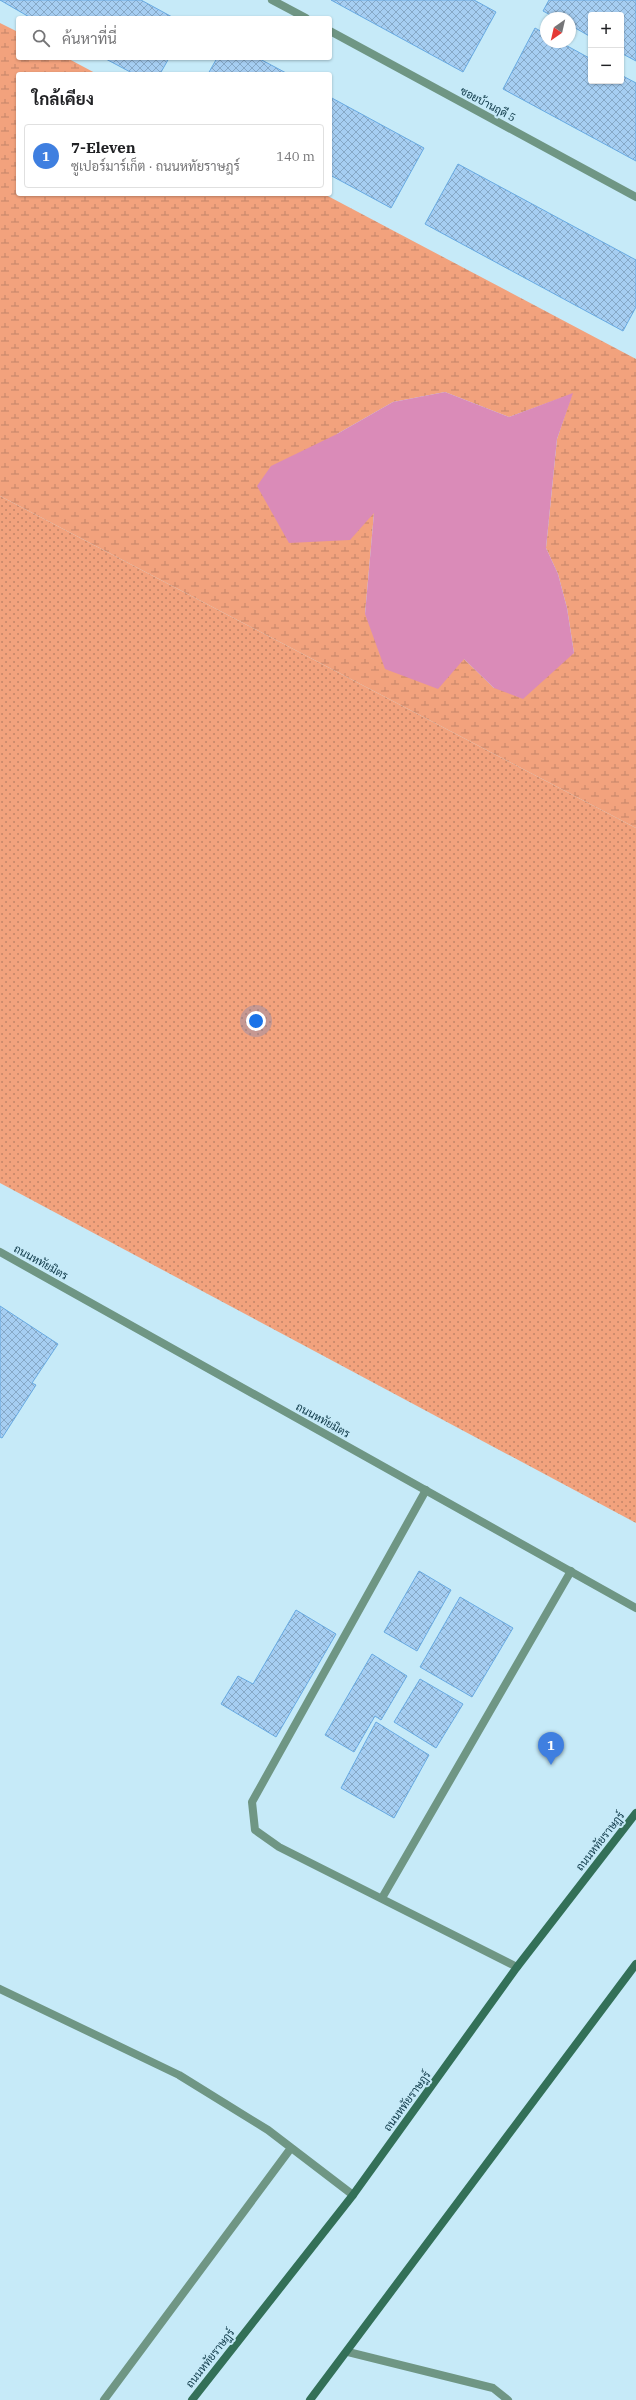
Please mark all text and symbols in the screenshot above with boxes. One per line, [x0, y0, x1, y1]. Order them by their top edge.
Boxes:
north arrow [540, 12, 576, 48]
map controls [588, 12, 624, 84]
button: + [588, 12, 624, 48]
search box [16, 16, 332, 60]
icon: search [30, 27, 52, 49]
text: ค้นหาที่นี่ [62, 29, 117, 48]
button: − [588, 48, 624, 84]
street label: ซอยบ้านฤดี 5 [458, 83, 519, 125]
text: ใกล้เคียง [32, 88, 94, 110]
text: 7-Eleven [71, 138, 136, 157]
text: 1 [42, 148, 50, 165]
text: 140 m [276, 148, 315, 165]
text: ซูเปอร์มาร์เก็ต · ถนนหทัยราษฎร์ [71, 158, 240, 175]
your location [246, 1011, 266, 1031]
street label: ถนนหทัยมิตร [12, 1241, 70, 1283]
street label: ถนนหทัยมิตร [294, 1399, 352, 1441]
pin: 1 [538, 1732, 564, 1765]
street label: ถนนหทัยราษฎร์ [572, 1808, 628, 1874]
street label: ถนนหทัยราษฎร์ [380, 2068, 434, 2134]
street label: ถนนหทัยราษฎร์ [182, 2325, 238, 2391]

